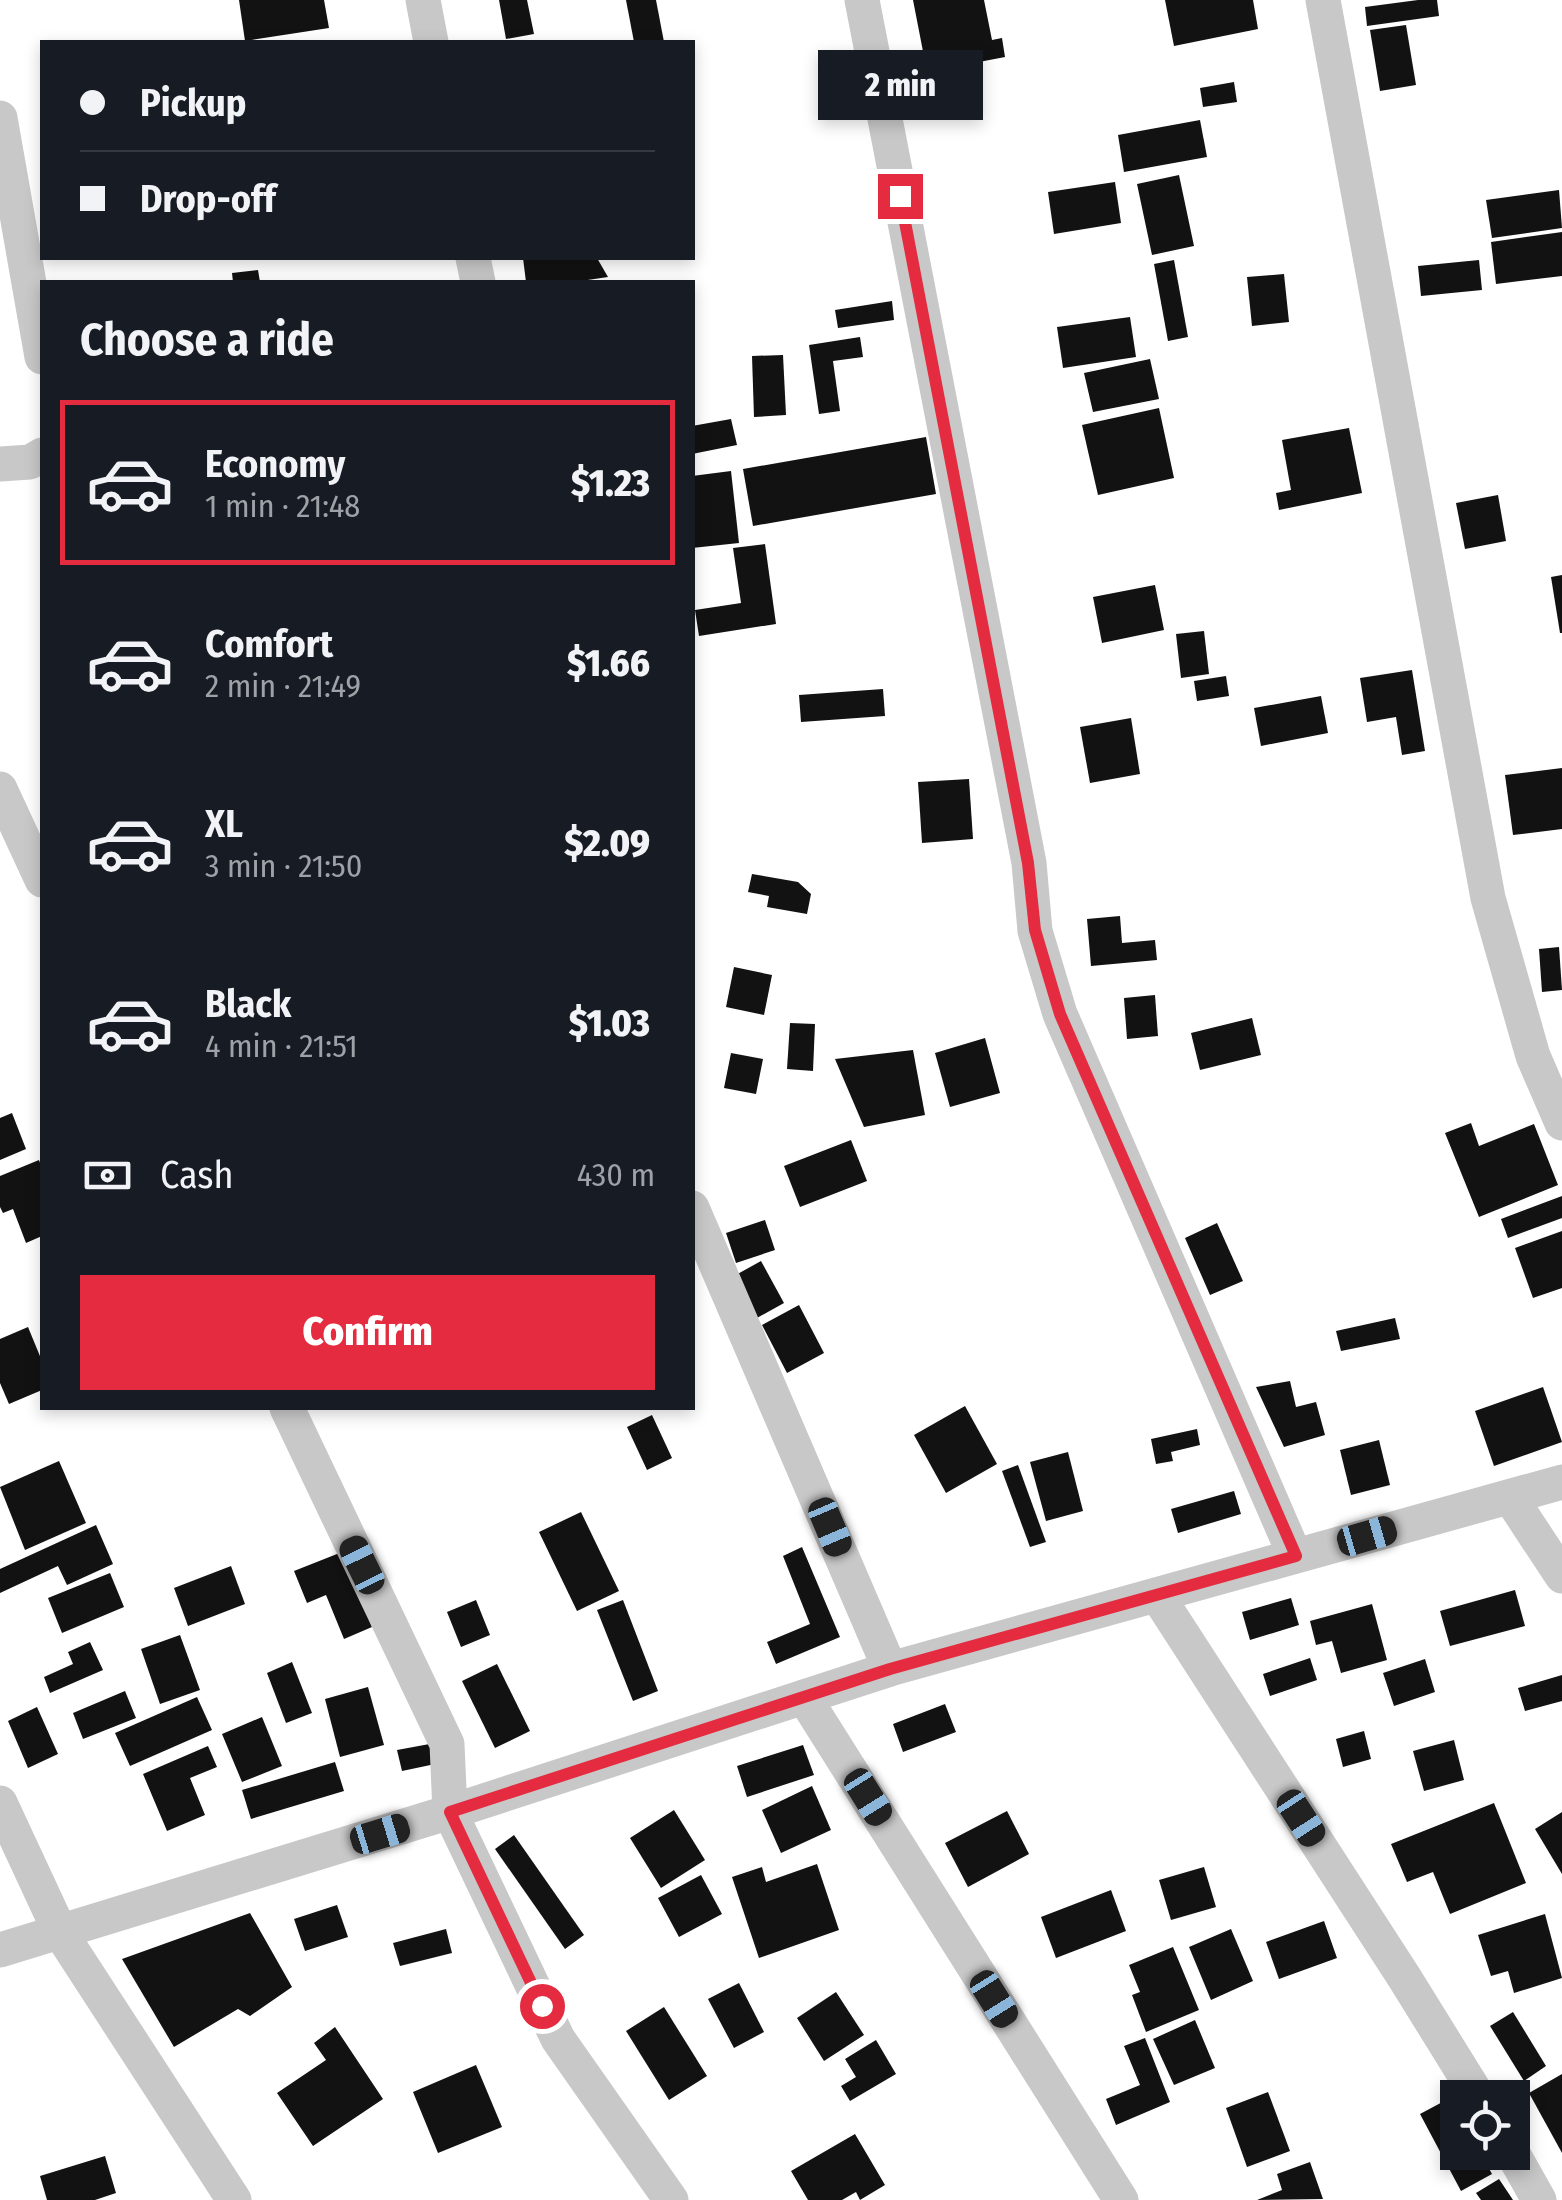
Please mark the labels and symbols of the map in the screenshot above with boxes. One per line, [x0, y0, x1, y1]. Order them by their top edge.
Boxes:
callout: 2 min [818, 51, 982, 121]
route end [878, 174, 923, 219]
car [804, 1494, 856, 1560]
car [1334, 1513, 1400, 1559]
car [335, 1531, 389, 1599]
car [839, 1764, 897, 1830]
car [1272, 1785, 1330, 1851]
car [347, 1811, 413, 1857]
car [965, 1966, 1023, 2032]
route start [520, 1984, 565, 2029]

